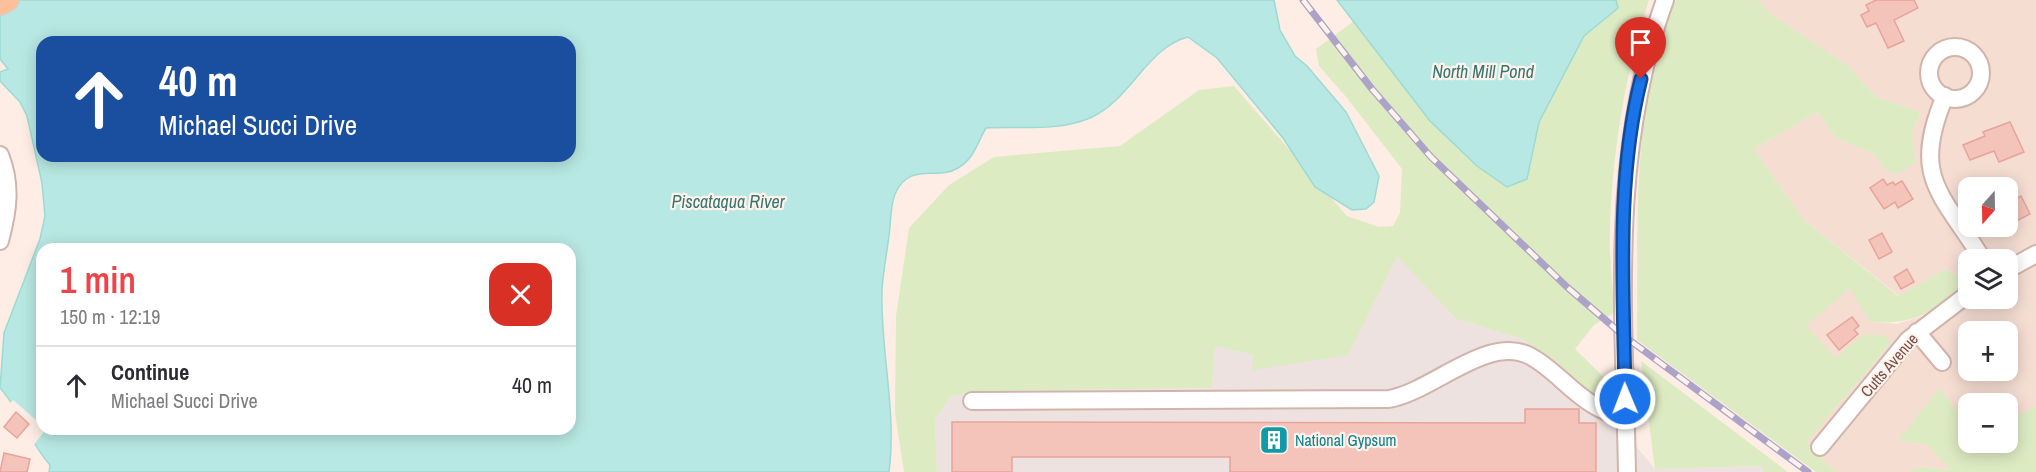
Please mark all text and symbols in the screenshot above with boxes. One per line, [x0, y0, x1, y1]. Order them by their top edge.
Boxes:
pin [1615, 17, 1666, 79]
icon: arrive [1624, 26, 1657, 59]
text: 40 m [159, 53, 238, 109]
water label: North Mill Pond [1432, 59, 1535, 84]
icon: ahead [60, 60, 138, 138]
text: Michael Succi Drive [159, 107, 357, 143]
north arrow [1958, 177, 2018, 237]
map controls [1958, 177, 2018, 453]
water label: Piscataqua River [671, 189, 786, 214]
button: layers [1958, 249, 2018, 309]
text: 1 min [60, 256, 136, 304]
button: close [489, 263, 552, 326]
text: 150 m · 12:19 [60, 303, 160, 330]
button: + [1958, 321, 2018, 381]
street label: Cutts Avenue [1855, 328, 1923, 402]
text: Continue [111, 357, 189, 387]
position arrow [1593, 367, 1657, 431]
icon: ahead [60, 369, 93, 402]
text: 40 m [512, 370, 552, 400]
text: Michael Succi Drive [111, 387, 258, 414]
button: − [1958, 393, 2018, 453]
building icon: National Gypsum [1258, 424, 1290, 456]
place label: National Gypsum [1295, 429, 1396, 451]

